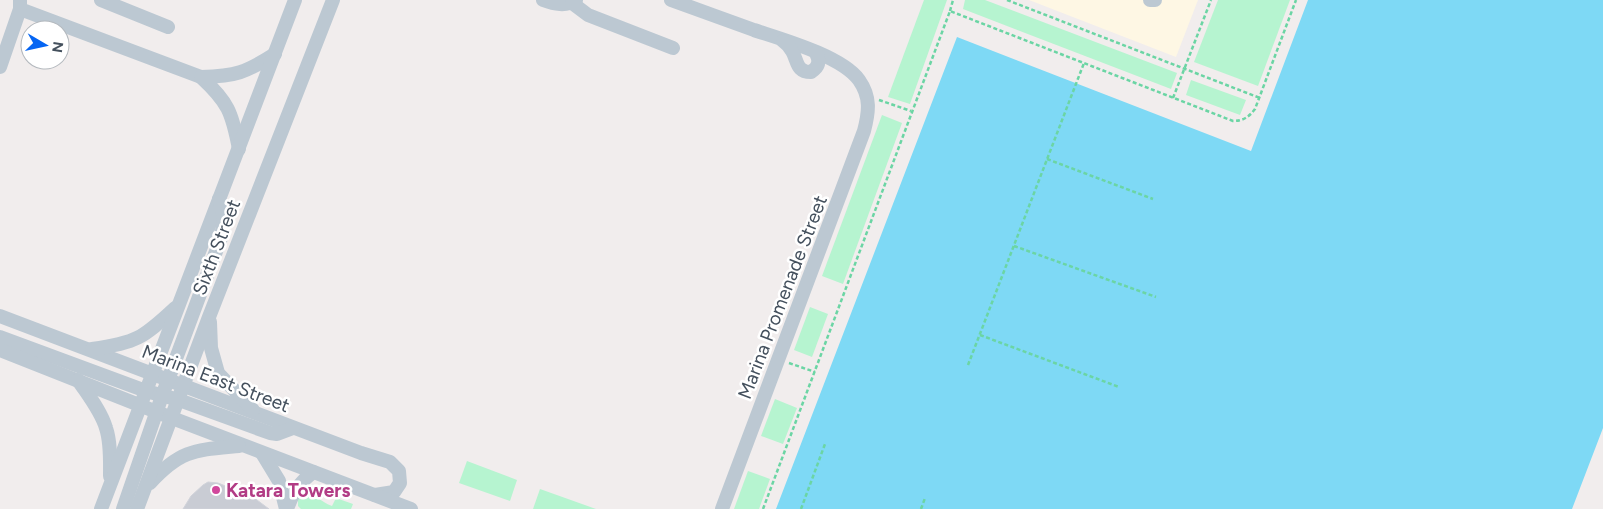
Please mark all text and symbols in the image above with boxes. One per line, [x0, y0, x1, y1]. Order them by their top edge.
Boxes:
north arrow [20, 20, 70, 70]
text: N [48, 40, 67, 54]
street label: Marina Promenade Street [733, 192, 832, 402]
street label: Sixth Street [188, 196, 245, 298]
street label: Marina East Street [139, 340, 293, 417]
place label: Katara Towers [226, 479, 350, 502]
marker: Katara Towers [210, 484, 222, 496]

